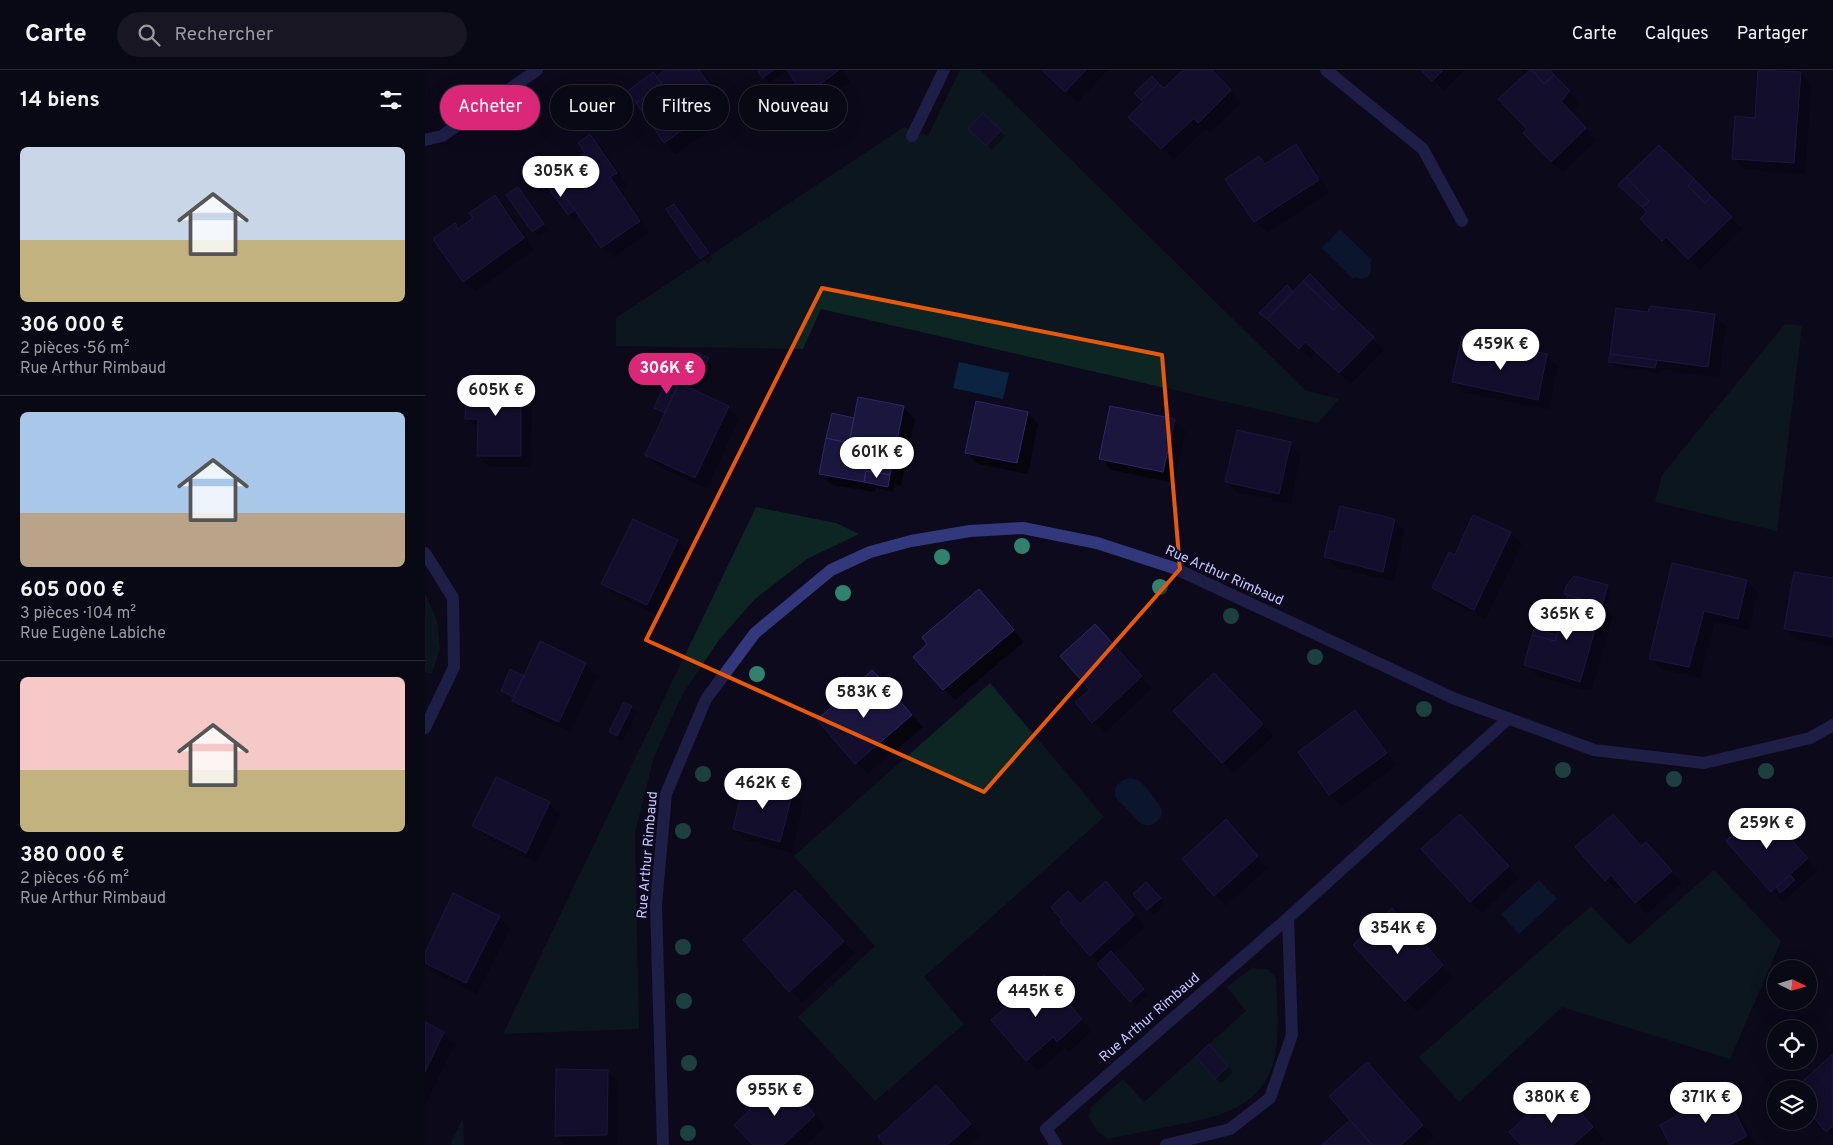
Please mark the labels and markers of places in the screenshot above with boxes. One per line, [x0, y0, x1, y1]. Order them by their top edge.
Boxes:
pin: 305K € [520, 156, 602, 198]
pin: 459K € [1460, 328, 1542, 371]
pin: 306K € [626, 352, 708, 395]
pin: 605K € [455, 374, 537, 417]
pin: 601K € [836, 436, 918, 479]
pin: 365K € [1526, 598, 1608, 641]
pin: 583K € [823, 676, 905, 719]
pin: 462K € [722, 768, 804, 810]
pin: 259K € [1726, 808, 1808, 850]
pin: 354K € [1357, 912, 1439, 955]
pin: 445K € [995, 976, 1077, 1018]
pin: 955K € [734, 1074, 816, 1117]
pin: 380K € [1511, 1082, 1593, 1124]
pin: 371K € [1665, 1082, 1747, 1124]

